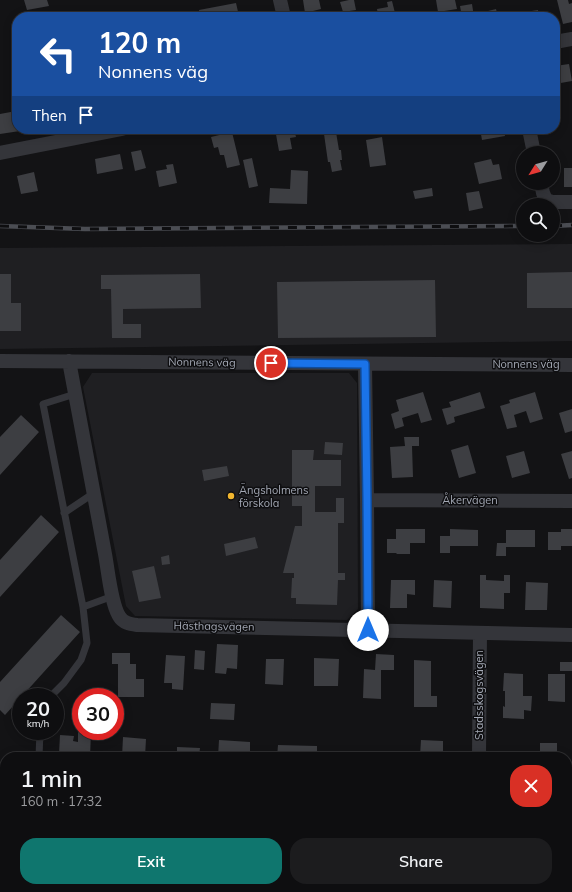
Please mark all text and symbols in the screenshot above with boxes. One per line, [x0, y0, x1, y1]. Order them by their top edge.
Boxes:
text: 120 m [98, 25, 181, 60]
icon: left [32, 28, 84, 80]
text: Nonnens väg [98, 60, 208, 83]
icon: arrive [75, 104, 97, 126]
text: Then [32, 106, 67, 125]
north arrow [516, 146, 560, 190]
map controls [516, 146, 560, 242]
button: search [516, 198, 560, 242]
pin [254, 346, 288, 380]
icon: arrive [260, 352, 282, 374]
street label: Nonnens väg [168, 354, 236, 370]
street label: Nonnens väg [492, 357, 560, 371]
place label: Ängsholmens förskola [239, 483, 309, 510]
marker: Ängsholmens förskola [226, 491, 236, 501]
street label: Åkervägen [442, 492, 498, 507]
position arrow [347, 609, 389, 651]
street label: Hästhagsvägen [173, 618, 255, 634]
street label: Stadsskogsvägen [472, 650, 486, 740]
speed limit sign: 30 [72, 688, 124, 740]
text: 20 [26, 696, 50, 721]
text: km/h [27, 717, 49, 730]
text: 1 min [20, 763, 82, 793]
button: close [510, 765, 552, 807]
text: 160 m · 17:32 [20, 793, 102, 809]
button: Exit [20, 838, 282, 884]
button: Share [290, 838, 552, 884]

